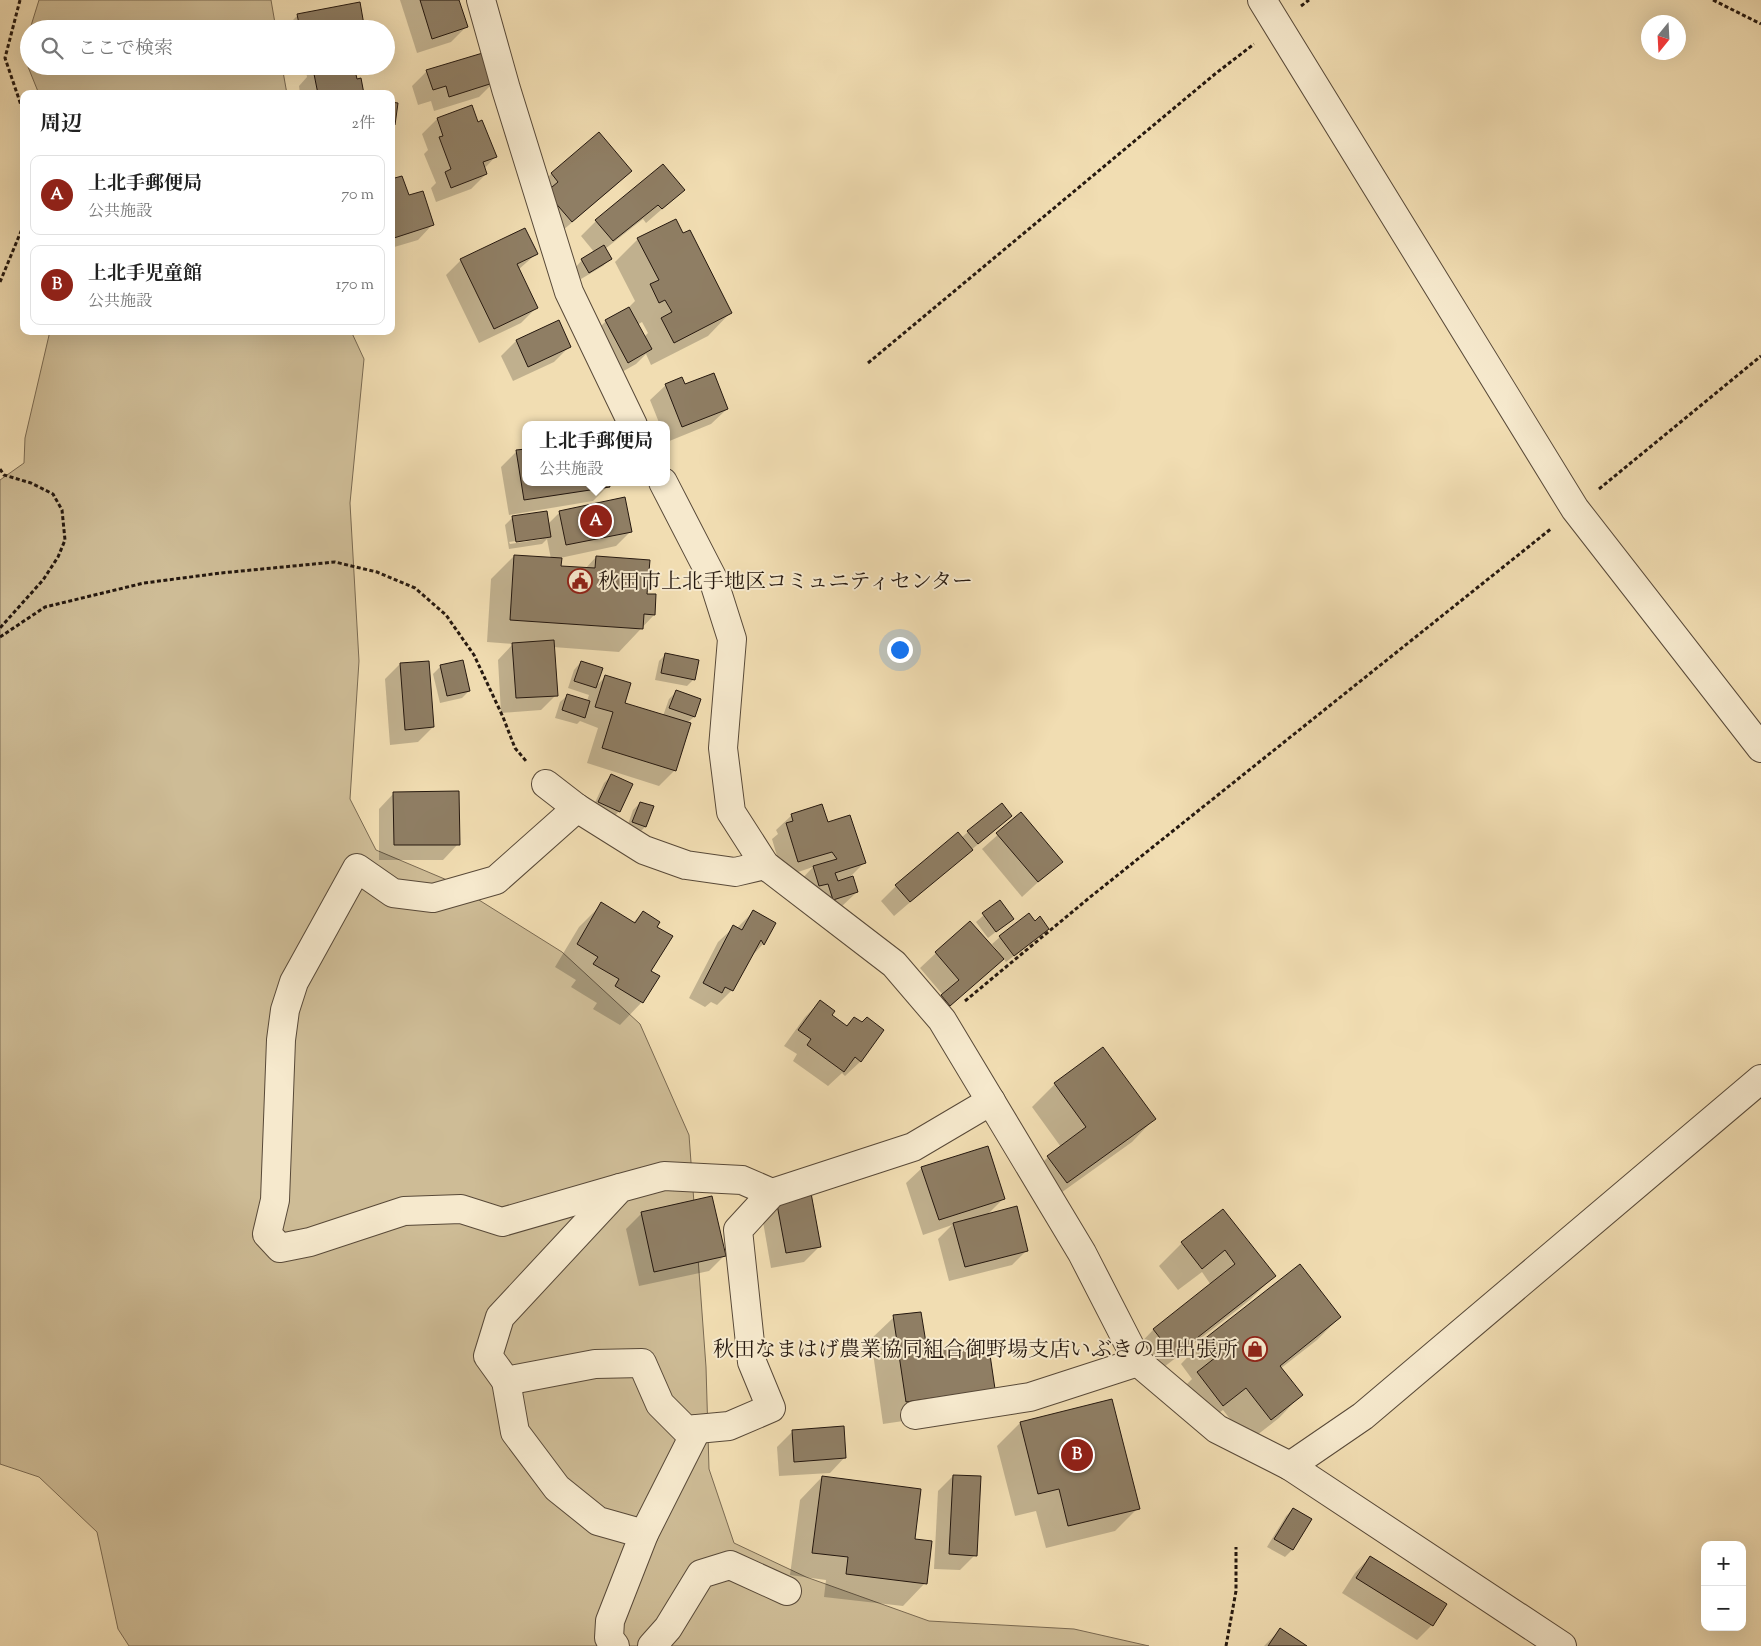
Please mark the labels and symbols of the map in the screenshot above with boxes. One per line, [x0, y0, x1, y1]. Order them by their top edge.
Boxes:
north arrow [1641, 15, 1686, 60]
pin: A [580, 502, 612, 540]
public building icon: 秋田市上北手地区コミュニティセンター [567, 568, 593, 594]
place label: 秋田市上北手地区コミュニティセンター [598, 568, 973, 598]
your location [887, 637, 913, 663]
place label: 秋田なまはげ農業協同組合御野場支店いぶきの里出張所 [713, 1336, 1238, 1366]
shop icon: 秋田なまはげ農業協同組合御野場支店いぶきの里出張所 [1242, 1336, 1268, 1362]
pin: B [1061, 1436, 1093, 1474]

